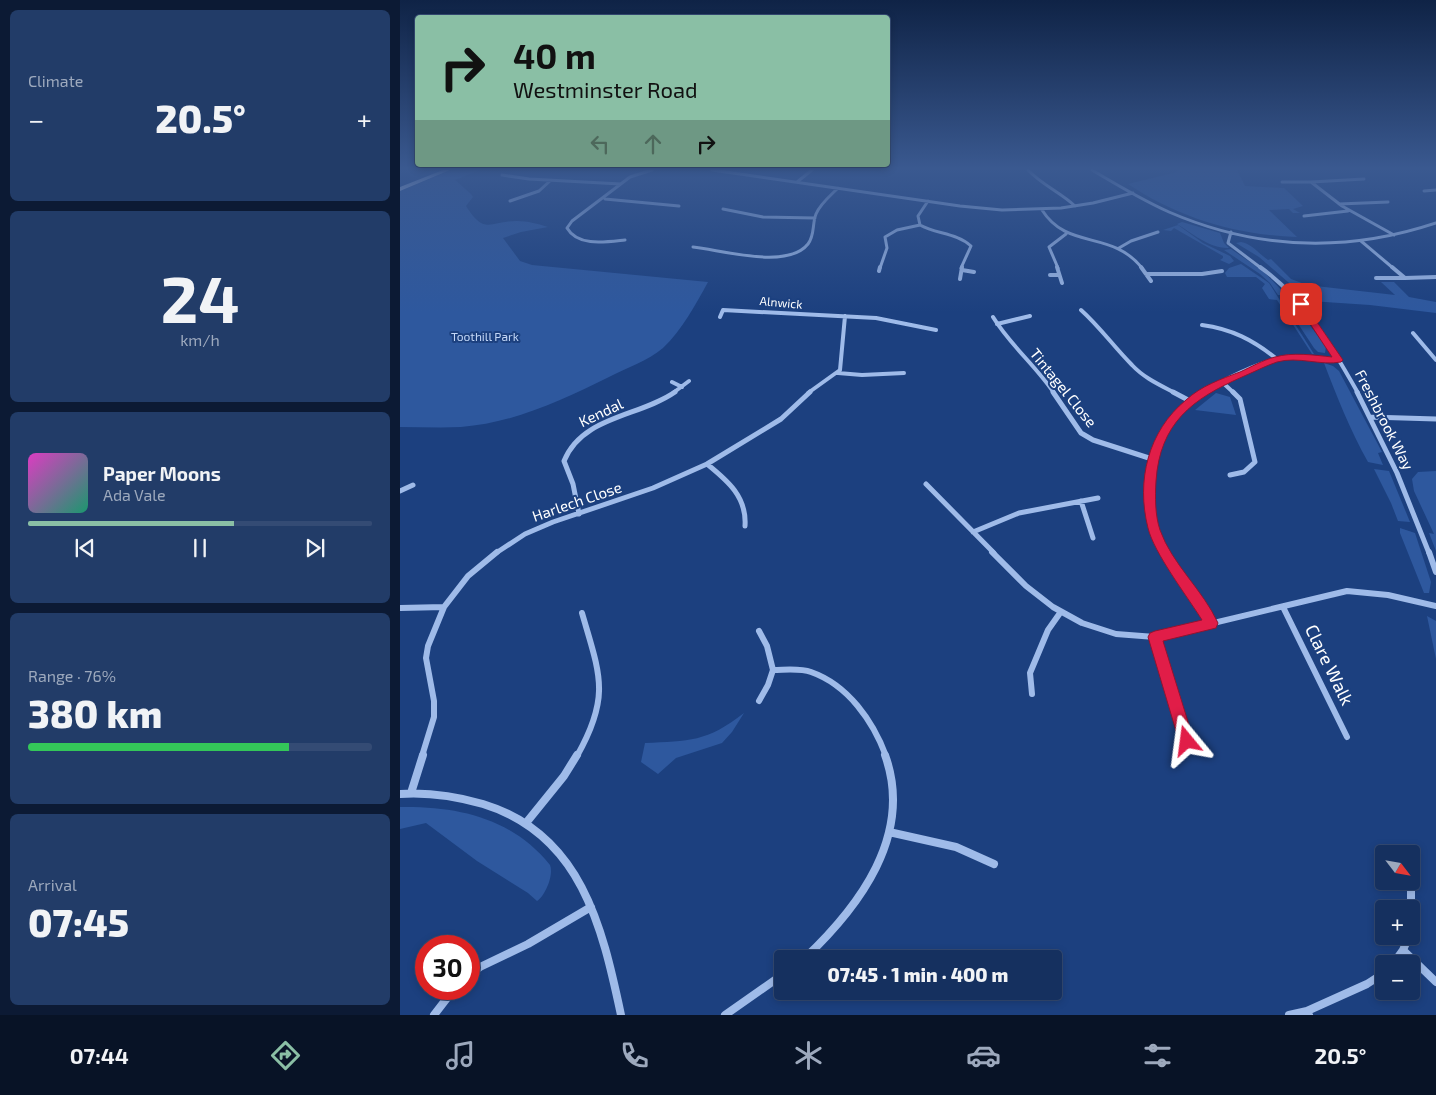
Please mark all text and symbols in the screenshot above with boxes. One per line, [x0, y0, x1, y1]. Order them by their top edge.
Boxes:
text: 40 m [513, 34, 596, 76]
icon: right [430, 35, 495, 100]
text: Climate [28, 71, 83, 90]
text: Westminster Road [513, 76, 698, 102]
text: 20.5° [155, 95, 246, 141]
text: − [28, 102, 44, 136]
text: + [357, 102, 372, 136]
icon: left [586, 130, 614, 158]
icon: ahead [639, 130, 667, 158]
icon: right [692, 130, 720, 158]
text: 24 [160, 258, 240, 336]
pin [1280, 283, 1322, 325]
icon: arrive [1287, 290, 1315, 318]
street label: Alnwick [759, 293, 803, 311]
park label: Toothill Park [451, 329, 519, 343]
text: km/h [180, 330, 220, 349]
street label: Tintagel Close [1027, 344, 1101, 430]
street label: Freshbrook Way [1352, 366, 1418, 473]
street label: Kendal [576, 394, 626, 430]
text: Paper Moons [103, 462, 221, 485]
street label: Harlech Close [530, 477, 624, 525]
text: Ada Vale [103, 485, 166, 504]
icon: previous [71, 534, 99, 562]
icon: pause [186, 534, 214, 562]
icon: next [301, 534, 329, 562]
street label: Clare Walk [1301, 621, 1359, 709]
text: Range · 76% [28, 666, 116, 685]
text: 380 km [28, 690, 162, 736]
position arrow [1160, 714, 1212, 766]
north arrow [1375, 845, 1420, 890]
map controls [1375, 845, 1420, 1000]
text: Arrival [28, 875, 77, 894]
text: 07:45 [28, 899, 129, 945]
button: + [1375, 900, 1420, 945]
speed limit sign: 30 [415, 935, 480, 1000]
button: − [1375, 955, 1420, 1000]
text: 07:45 · 1 min · 400 m [828, 963, 1008, 986]
icon: directions [268, 1038, 303, 1073]
icon: music [443, 1038, 478, 1073]
icon: phone [617, 1038, 652, 1073]
icon: climate [791, 1038, 826, 1073]
icon: car [966, 1038, 1001, 1073]
icon: filters [1140, 1038, 1175, 1073]
text: 07:44 [70, 1042, 129, 1068]
text: 20.5° [1315, 1042, 1366, 1068]

